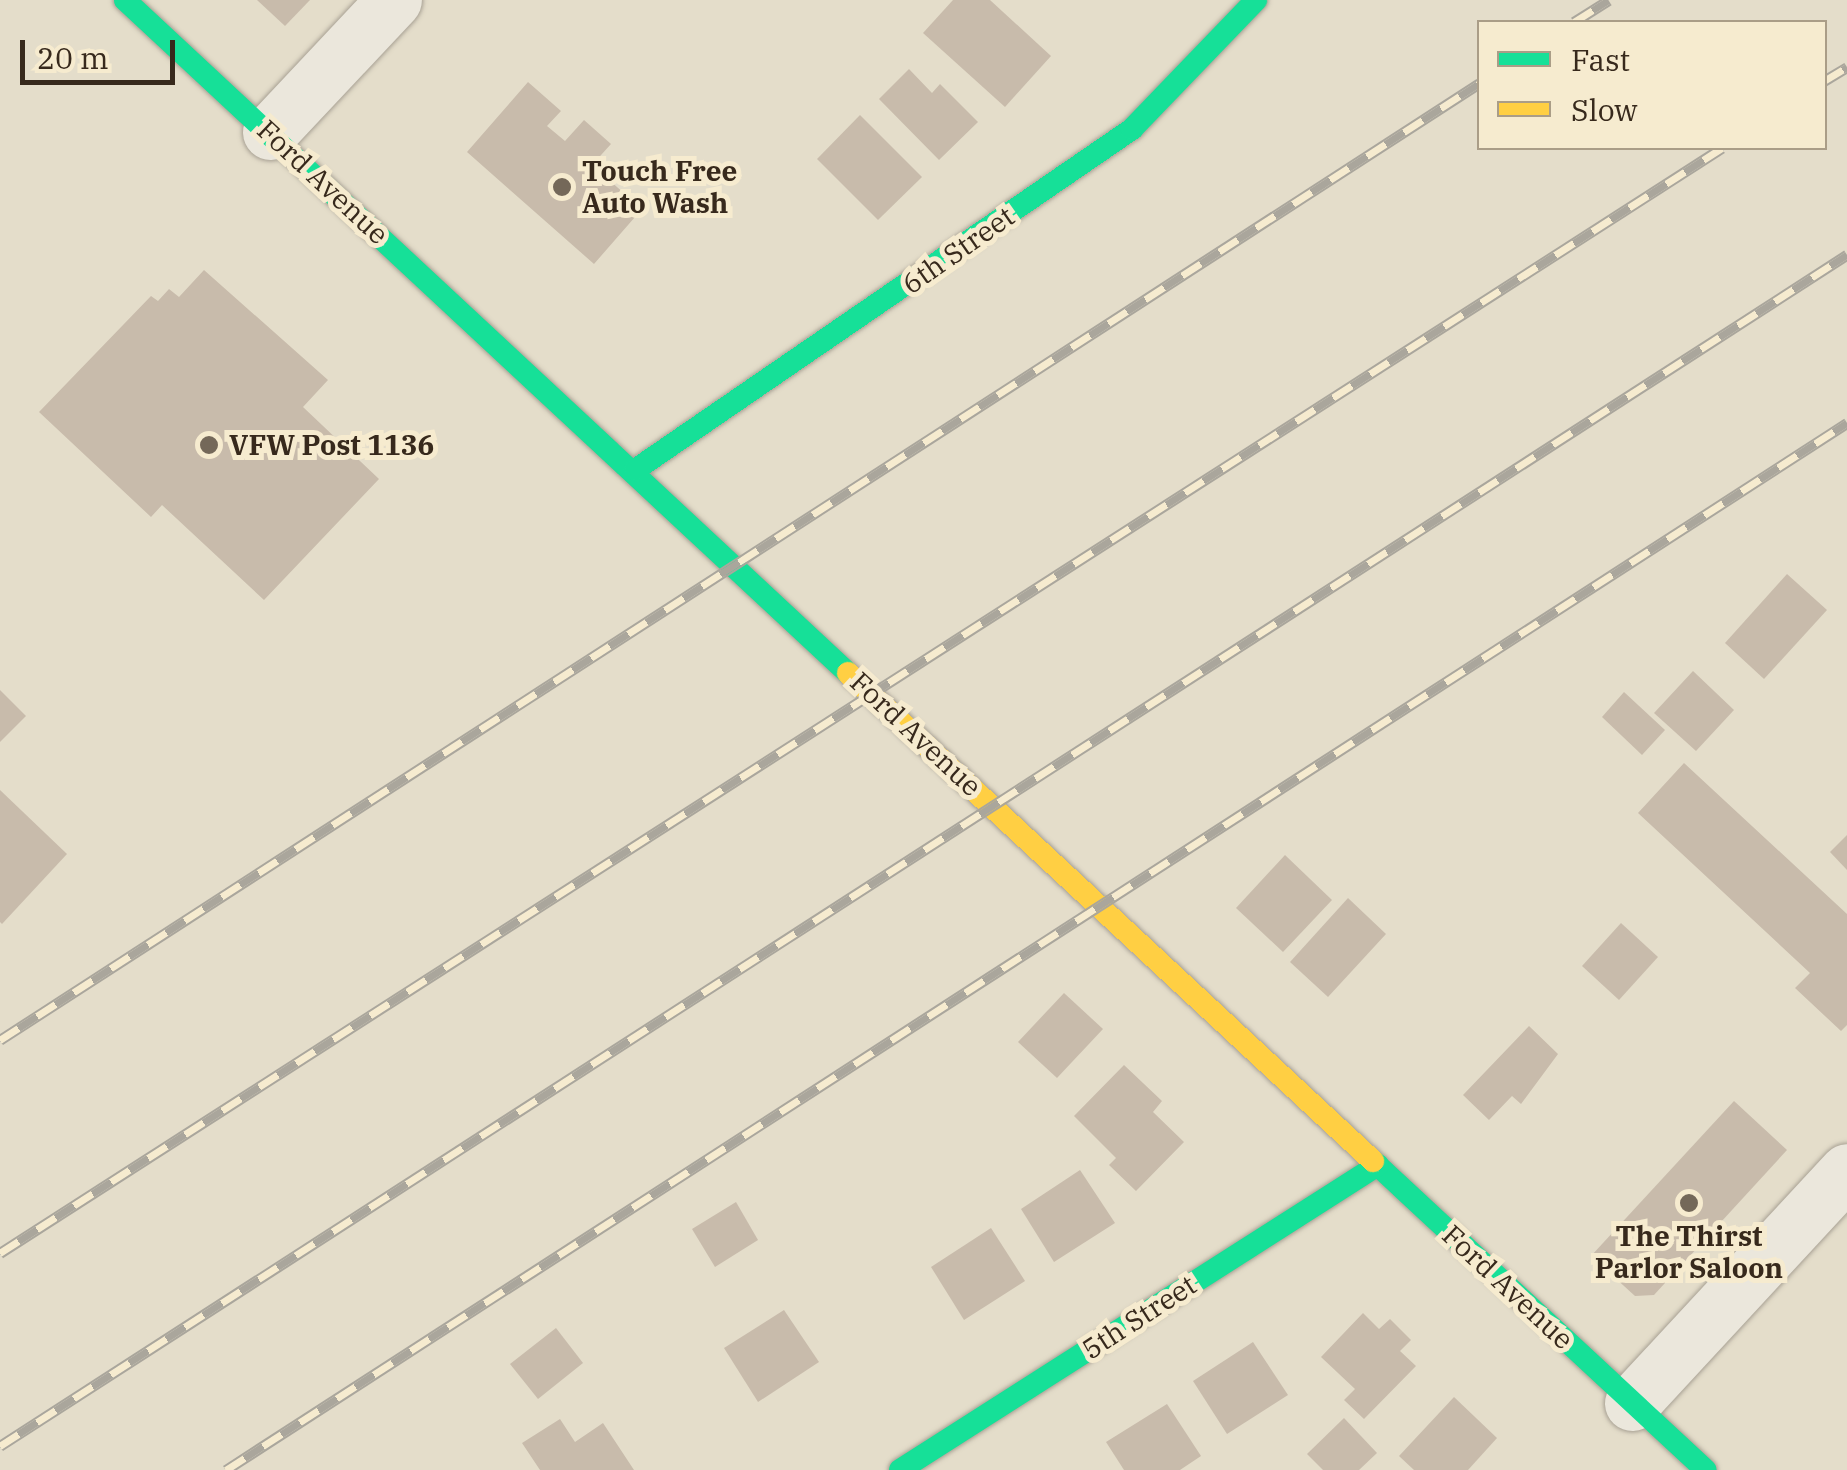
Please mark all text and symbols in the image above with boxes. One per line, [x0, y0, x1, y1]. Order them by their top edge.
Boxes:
scale bar [25, 20, 180, 82]
legend [1477, 20, 1827, 150]
text: 20 m [37, 38, 109, 77]
text: Fast [1571, 40, 1630, 79]
text: Slow [1571, 90, 1638, 129]
street label: Ford Avenue [251, 113, 395, 251]
place label: Touch Free Auto Wash [582, 154, 737, 220]
marker: Touch Free Auto Wash [551, 176, 573, 198]
street label: 6th Street [895, 199, 1021, 301]
place label: VFW Post 1136 [229, 428, 434, 462]
marker: VFW Post 1136 [198, 434, 220, 456]
street label: Ford Avenue [844, 665, 988, 803]
marker: The Thirst Parlor Saloon [1678, 1192, 1700, 1214]
street label: Ford Avenue [1436, 1218, 1580, 1356]
place label: The Thirst Parlor Saloon [1595, 1219, 1783, 1285]
street label: 5th Street [1076, 1268, 1202, 1366]

